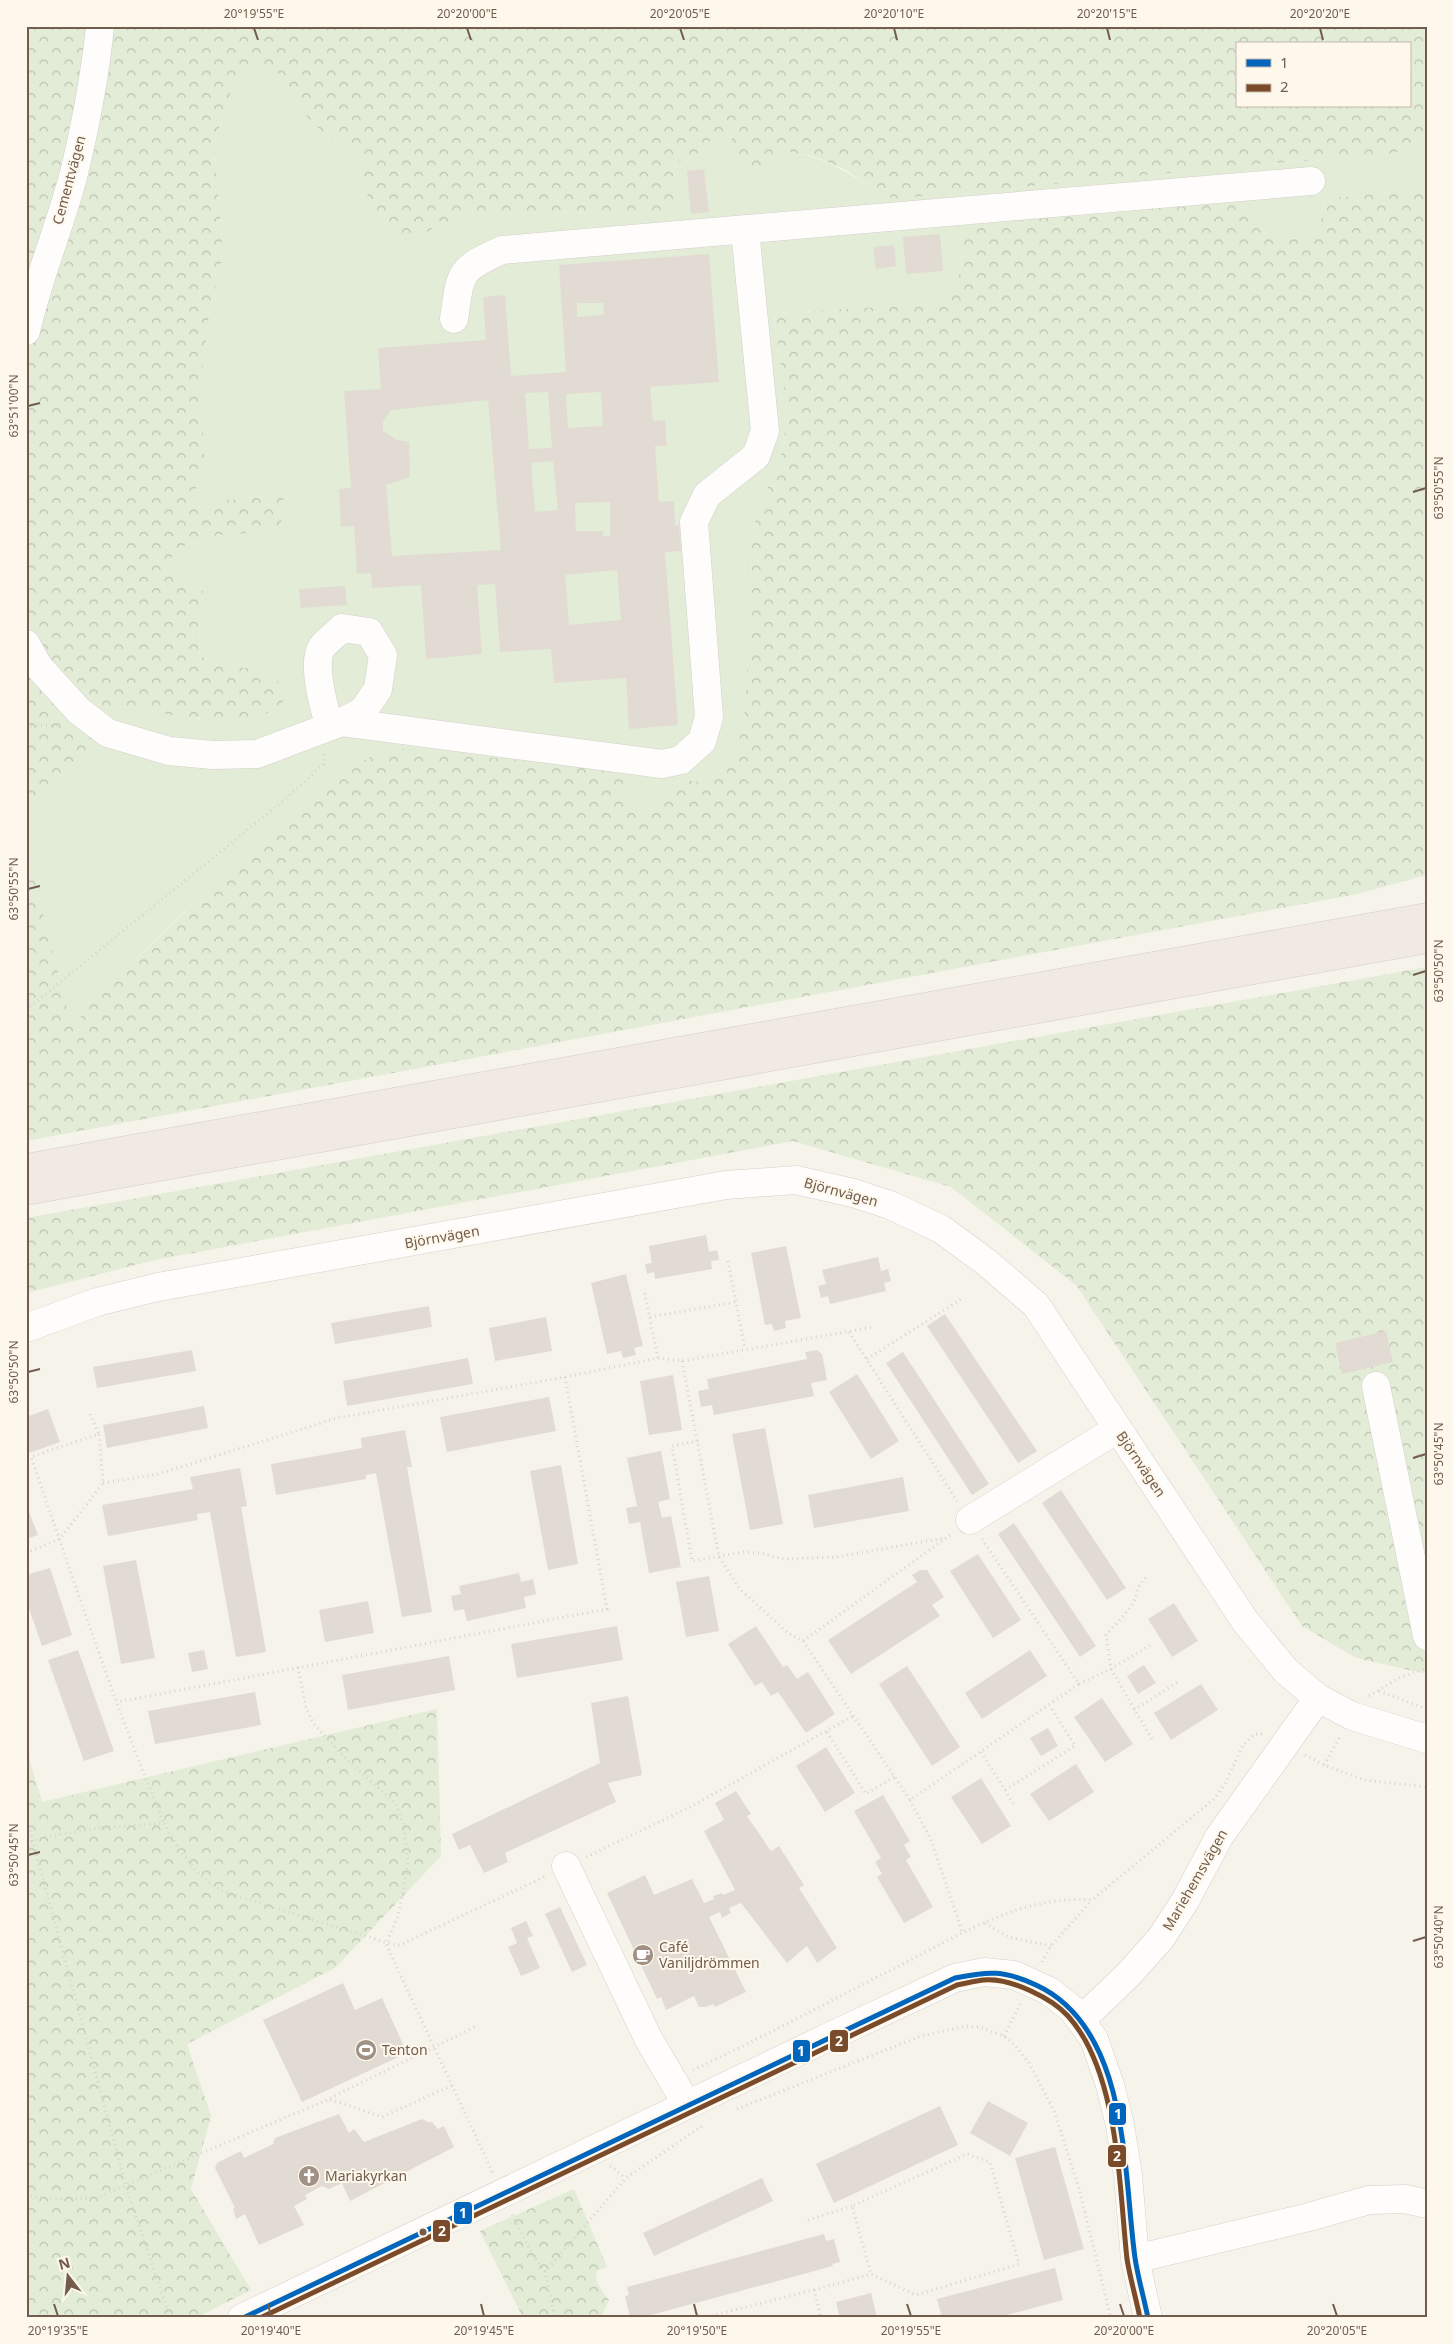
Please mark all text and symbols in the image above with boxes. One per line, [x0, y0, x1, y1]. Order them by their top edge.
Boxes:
text: 20°19'55"E [224, 5, 284, 22]
text: 20°20'00"E [437, 5, 497, 22]
text: 20°20'05"E [650, 5, 710, 22]
text: 20°20'10"E [864, 5, 924, 22]
text: 20°20'15"E [1077, 5, 1137, 22]
text: 20°20'20"E [1290, 5, 1350, 22]
legend [1236, 42, 1410, 108]
text: 1 [1280, 52, 1289, 72]
text: 2 [1280, 76, 1289, 96]
street label: Cementvägen [47, 133, 90, 227]
text: 63°51'00"N [5, 374, 22, 438]
text: 63°50'55"N [1430, 456, 1447, 520]
text: 63°50'55"N [5, 857, 22, 921]
text: 63°50'50"N [1430, 939, 1447, 1003]
street label: Björnvägen [802, 1173, 880, 1210]
street label: Björnvägen [403, 1221, 481, 1252]
text: 63°50'50"N [5, 1340, 22, 1404]
text: 63°50'45"N [1430, 1422, 1447, 1486]
street label: Björnvägen [1112, 1427, 1170, 1500]
text: 63°50'45"N [5, 1823, 22, 1887]
street label: Mariehemsvägen [1158, 1826, 1231, 1934]
text: 63°50'40"N [1430, 1905, 1447, 1969]
place label: Café Vaniljdrömmen [659, 1937, 760, 1972]
cafe icon: Café Vaniljdrömmen [631, 1943, 655, 1967]
line badge: 2 [829, 2029, 849, 2053]
text: 2 [835, 2031, 843, 2050]
sports icon: Tenton [354, 2038, 378, 2062]
line badge: 1 [792, 2039, 811, 2063]
place label: Tenton [382, 2040, 428, 2059]
text: 1 [797, 2041, 805, 2060]
line badge: 1 [1108, 2102, 1127, 2126]
text: 1 [1114, 2104, 1122, 2123]
line badge: 2 [1107, 2144, 1127, 2168]
text: 2 [1113, 2146, 1121, 2165]
church icon: Mariakyrkan [297, 2164, 321, 2188]
place label: Mariakyrkan [325, 2166, 407, 2185]
line badge: 1 [453, 2201, 473, 2225]
text: 1 [459, 2203, 467, 2222]
line badge: 2 [432, 2219, 451, 2243]
text: 2 [438, 2221, 446, 2240]
unlabelled marker [418, 2227, 428, 2237]
north arrow [42, 2252, 92, 2302]
text: N [56, 2252, 72, 2274]
text: 20°19'35"E [28, 2322, 88, 2339]
text: 20°19'40"E [241, 2322, 301, 2339]
text: 20°19'45"E [454, 2322, 514, 2339]
text: 20°19'50"E [667, 2322, 727, 2339]
text: 20°19'55"E [881, 2322, 941, 2339]
text: 20°20'00"E [1094, 2322, 1154, 2339]
text: 20°20'05"E [1307, 2322, 1367, 2339]

